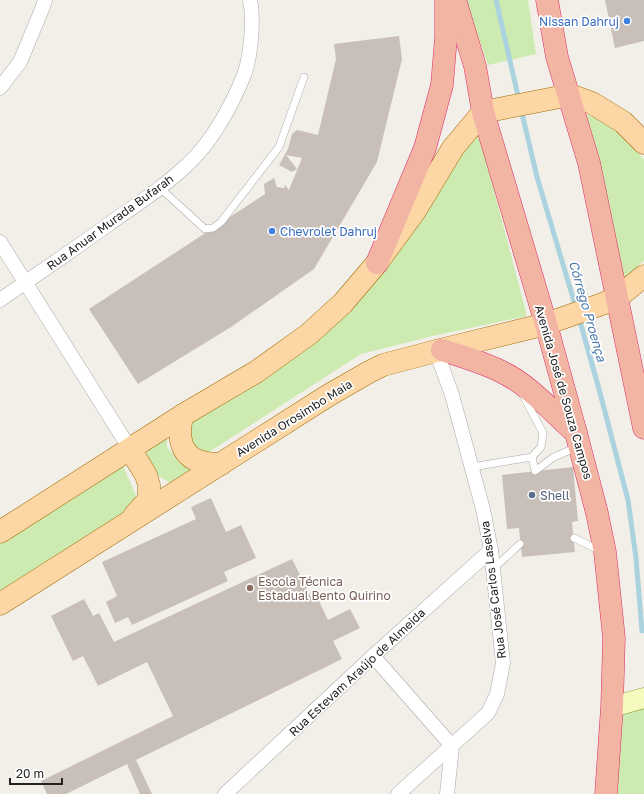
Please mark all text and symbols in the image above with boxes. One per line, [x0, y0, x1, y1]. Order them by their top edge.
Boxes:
place label: Nissan Dahruj [539, 14, 619, 29]
marker: Nissan Dahruj [622, 16, 632, 26]
street label: Rua Anuar Murada Bufarah [44, 171, 176, 273]
place label: Chevrolet Dahruj [280, 224, 377, 239]
marker: Chevrolet Dahruj [267, 226, 277, 236]
water label: Córrego Proença [566, 259, 610, 364]
street label: Avenida José de Souza Campos [532, 303, 596, 481]
street label: Avenida Orosimbo Maia [233, 376, 355, 460]
place label: Shell [540, 488, 570, 503]
marker: Shell [527, 490, 537, 500]
street label: Rua José Carlos Laselva [477, 520, 509, 660]
place label: Escola Técnica Estadual Bento Quirino [258, 574, 391, 603]
marker: Escola Técnica Estadual Bento Quirino [245, 583, 255, 593]
street label: Rua Estevam Araújo de Almeida [286, 605, 428, 739]
scale bar [10, 760, 62, 786]
text: 20 m [16, 766, 44, 781]

